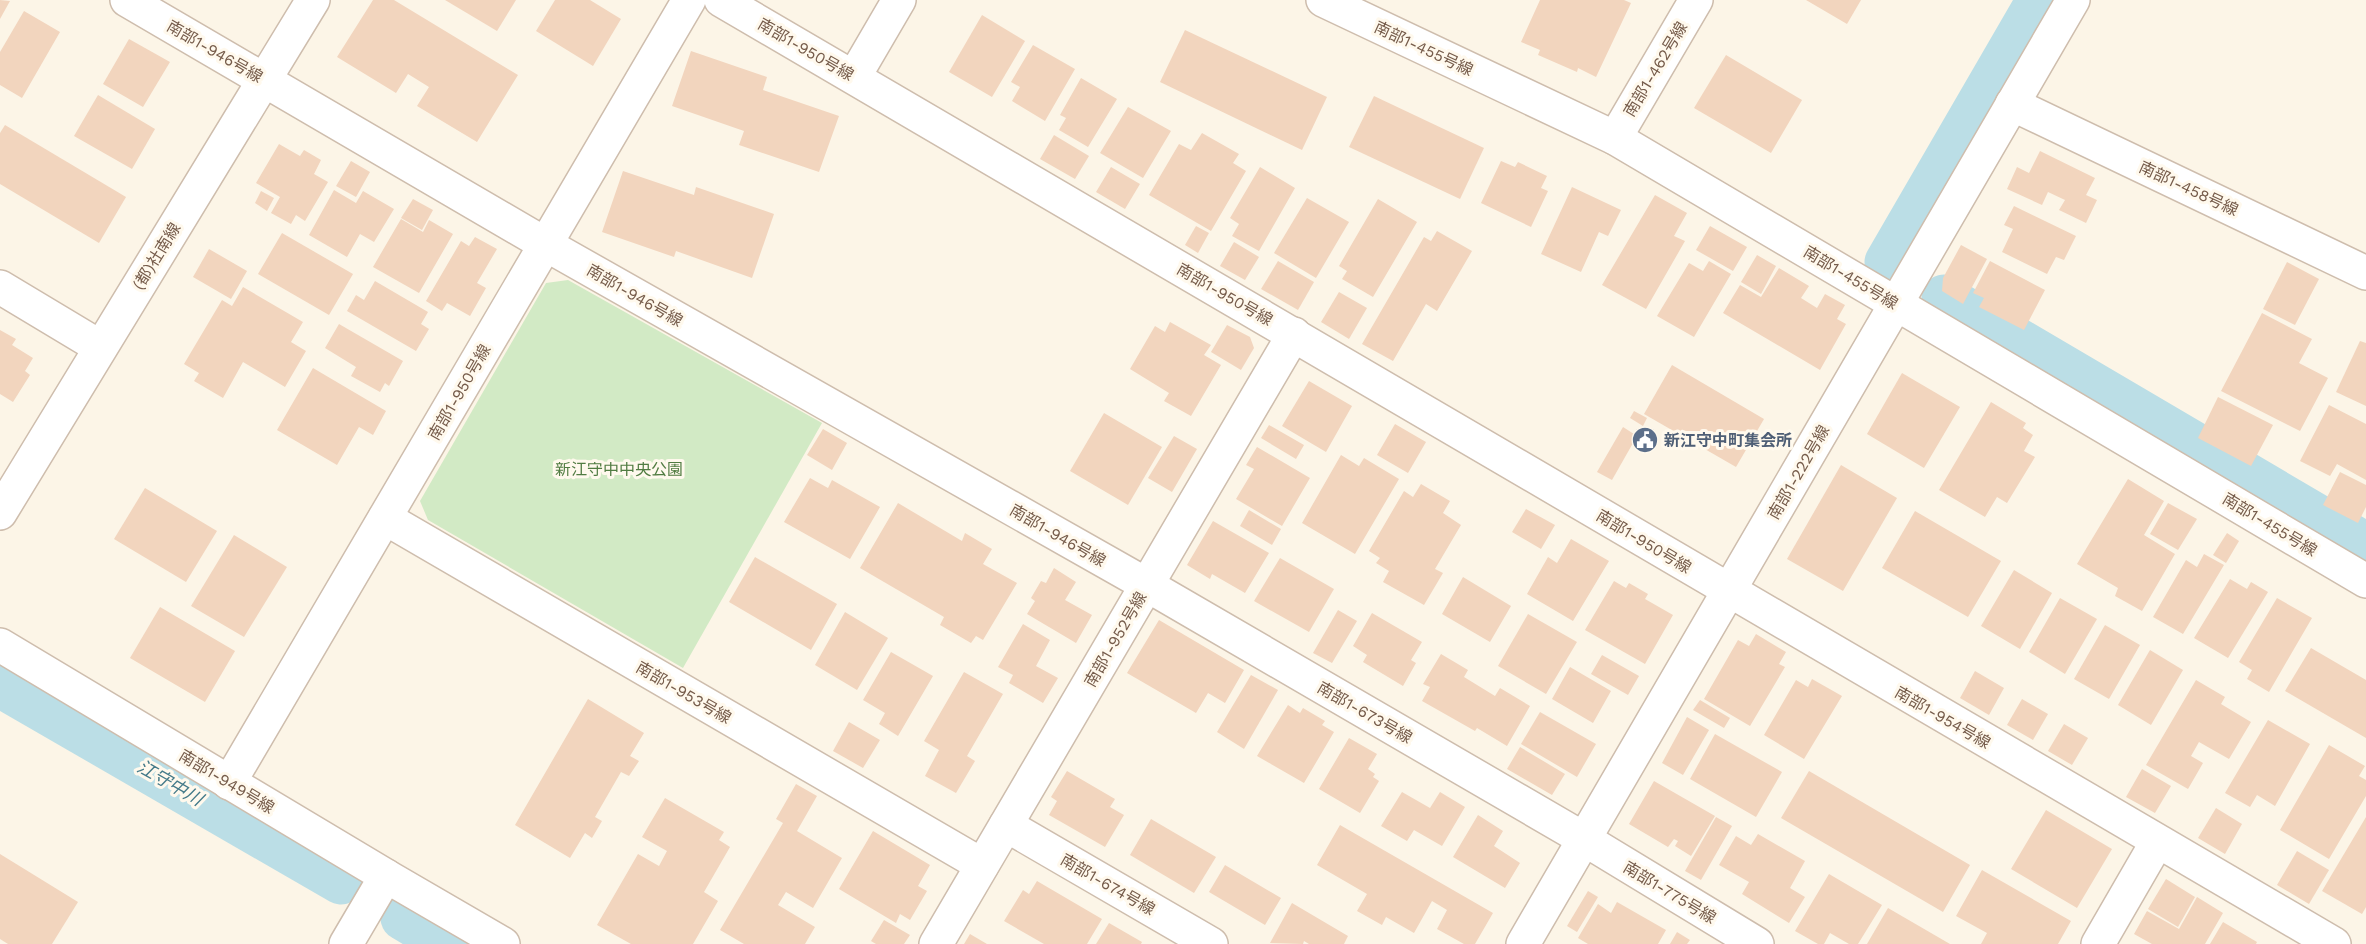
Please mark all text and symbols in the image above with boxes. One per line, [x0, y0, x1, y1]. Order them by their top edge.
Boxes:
street label: 南部1-950号線 [755, 14, 857, 85]
street label: 南部1-946号線 [163, 16, 266, 87]
street label: 南部1-455号線 [1371, 17, 1476, 80]
street label: 南部1-462号線 [1620, 18, 1691, 120]
street label: 南部1-458号線 [2136, 157, 2241, 220]
street label: (都)社南線 [128, 219, 184, 293]
street label: 南部1-455号線 [1800, 242, 1901, 313]
street label: 南部1-950号線 [1174, 259, 1276, 330]
street label: 南部1-946号線 [583, 260, 686, 331]
street label: 南部1-950号線 [424, 341, 495, 443]
street label: 南部1-222号線 [1764, 422, 1833, 523]
public building icon: 新江守中町集会所 [1630, 425, 1660, 455]
place label: 新江守中町集会所 [1664, 431, 1792, 450]
park label: 新江守中中央公園 [555, 460, 683, 479]
street label: 南部1-455号線 [2219, 489, 2320, 560]
street label: 南部1-946号線 [1006, 500, 1109, 571]
street label: 南部1-950号線 [1593, 506, 1695, 577]
street label: 南部1-952号線 [1081, 588, 1150, 690]
street label: 南部1-953号線 [633, 658, 735, 727]
street label: 南部1-673号線 [1314, 678, 1416, 747]
street label: 南部1-954号線 [1892, 682, 1994, 752]
street label: 南部1-949号線 [176, 746, 278, 817]
water label: 江守中川 [134, 755, 208, 811]
street label: 南部1-674号線 [1057, 850, 1158, 919]
street label: 南部1-775号線 [1620, 857, 1720, 928]

